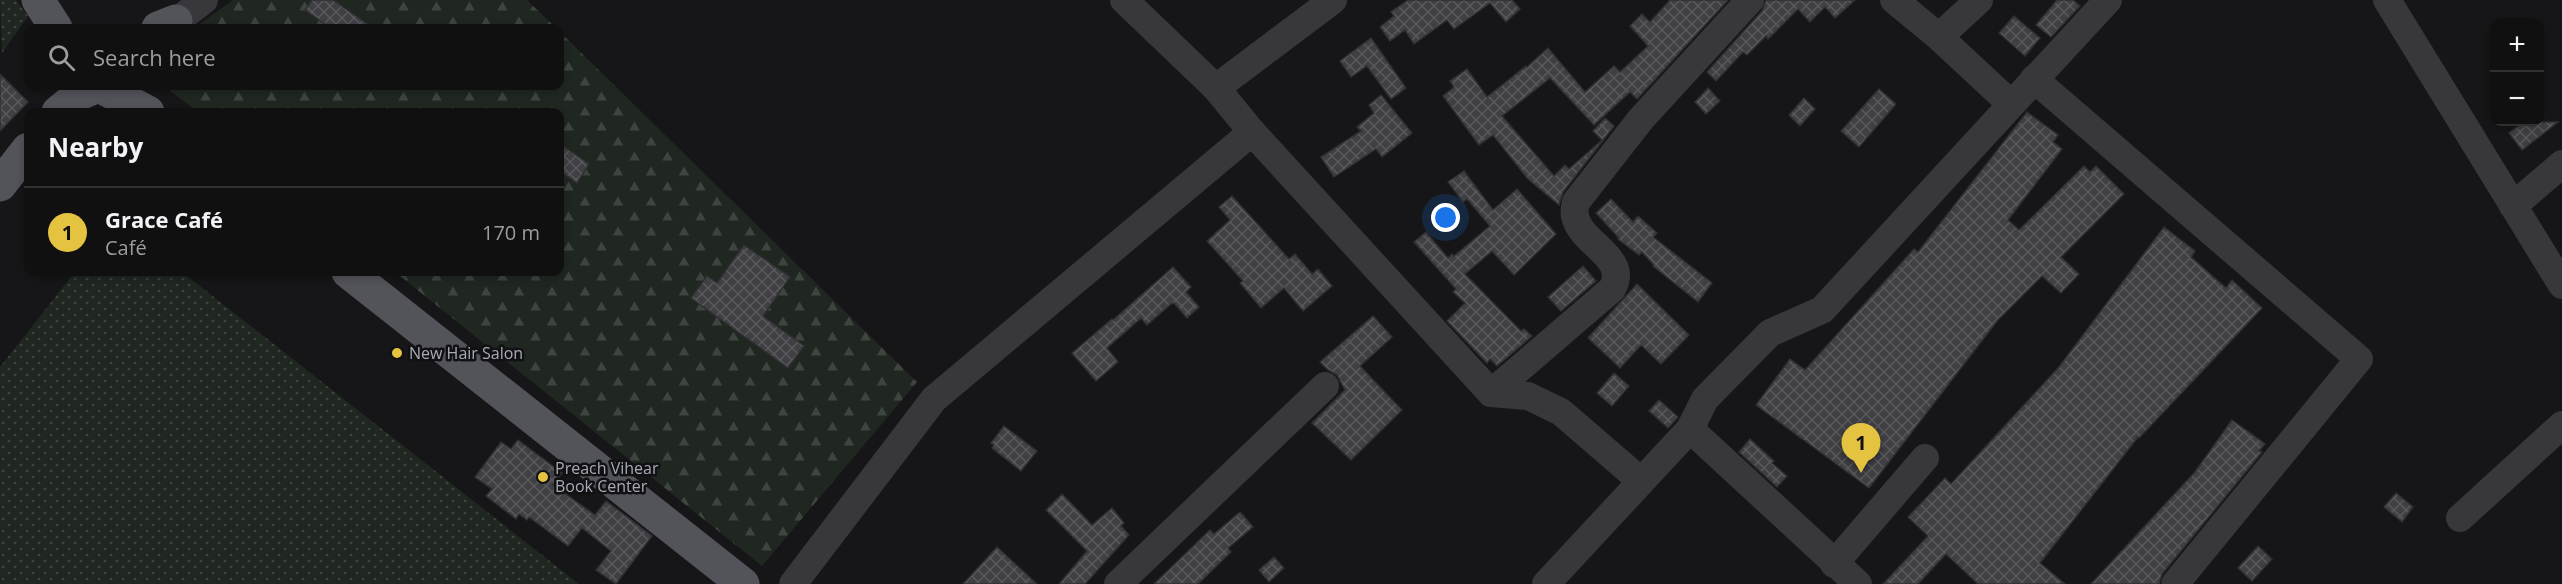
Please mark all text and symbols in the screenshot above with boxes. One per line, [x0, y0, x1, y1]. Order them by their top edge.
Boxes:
map controls [2490, 18, 2544, 126]
button: + [2490, 18, 2544, 72]
search box [24, 24, 564, 90]
icon: search [45, 41, 78, 74]
text: Search here [93, 42, 216, 72]
button: − [2490, 72, 2544, 126]
text: Nearby [48, 129, 143, 165]
your location [1431, 203, 1460, 232]
text: Grace Café [105, 204, 223, 234]
text: 1 [62, 219, 73, 246]
text: 170 m [482, 219, 540, 246]
text: Café [105, 234, 147, 261]
place label: New Hair Salon [409, 342, 523, 364]
marker: New Hair Salon [390, 346, 404, 360]
pin: 1 [1842, 424, 1880, 473]
place label: Preach Vihear Book Center [555, 457, 659, 497]
marker: Preach Vihear Book Center [536, 470, 550, 484]

